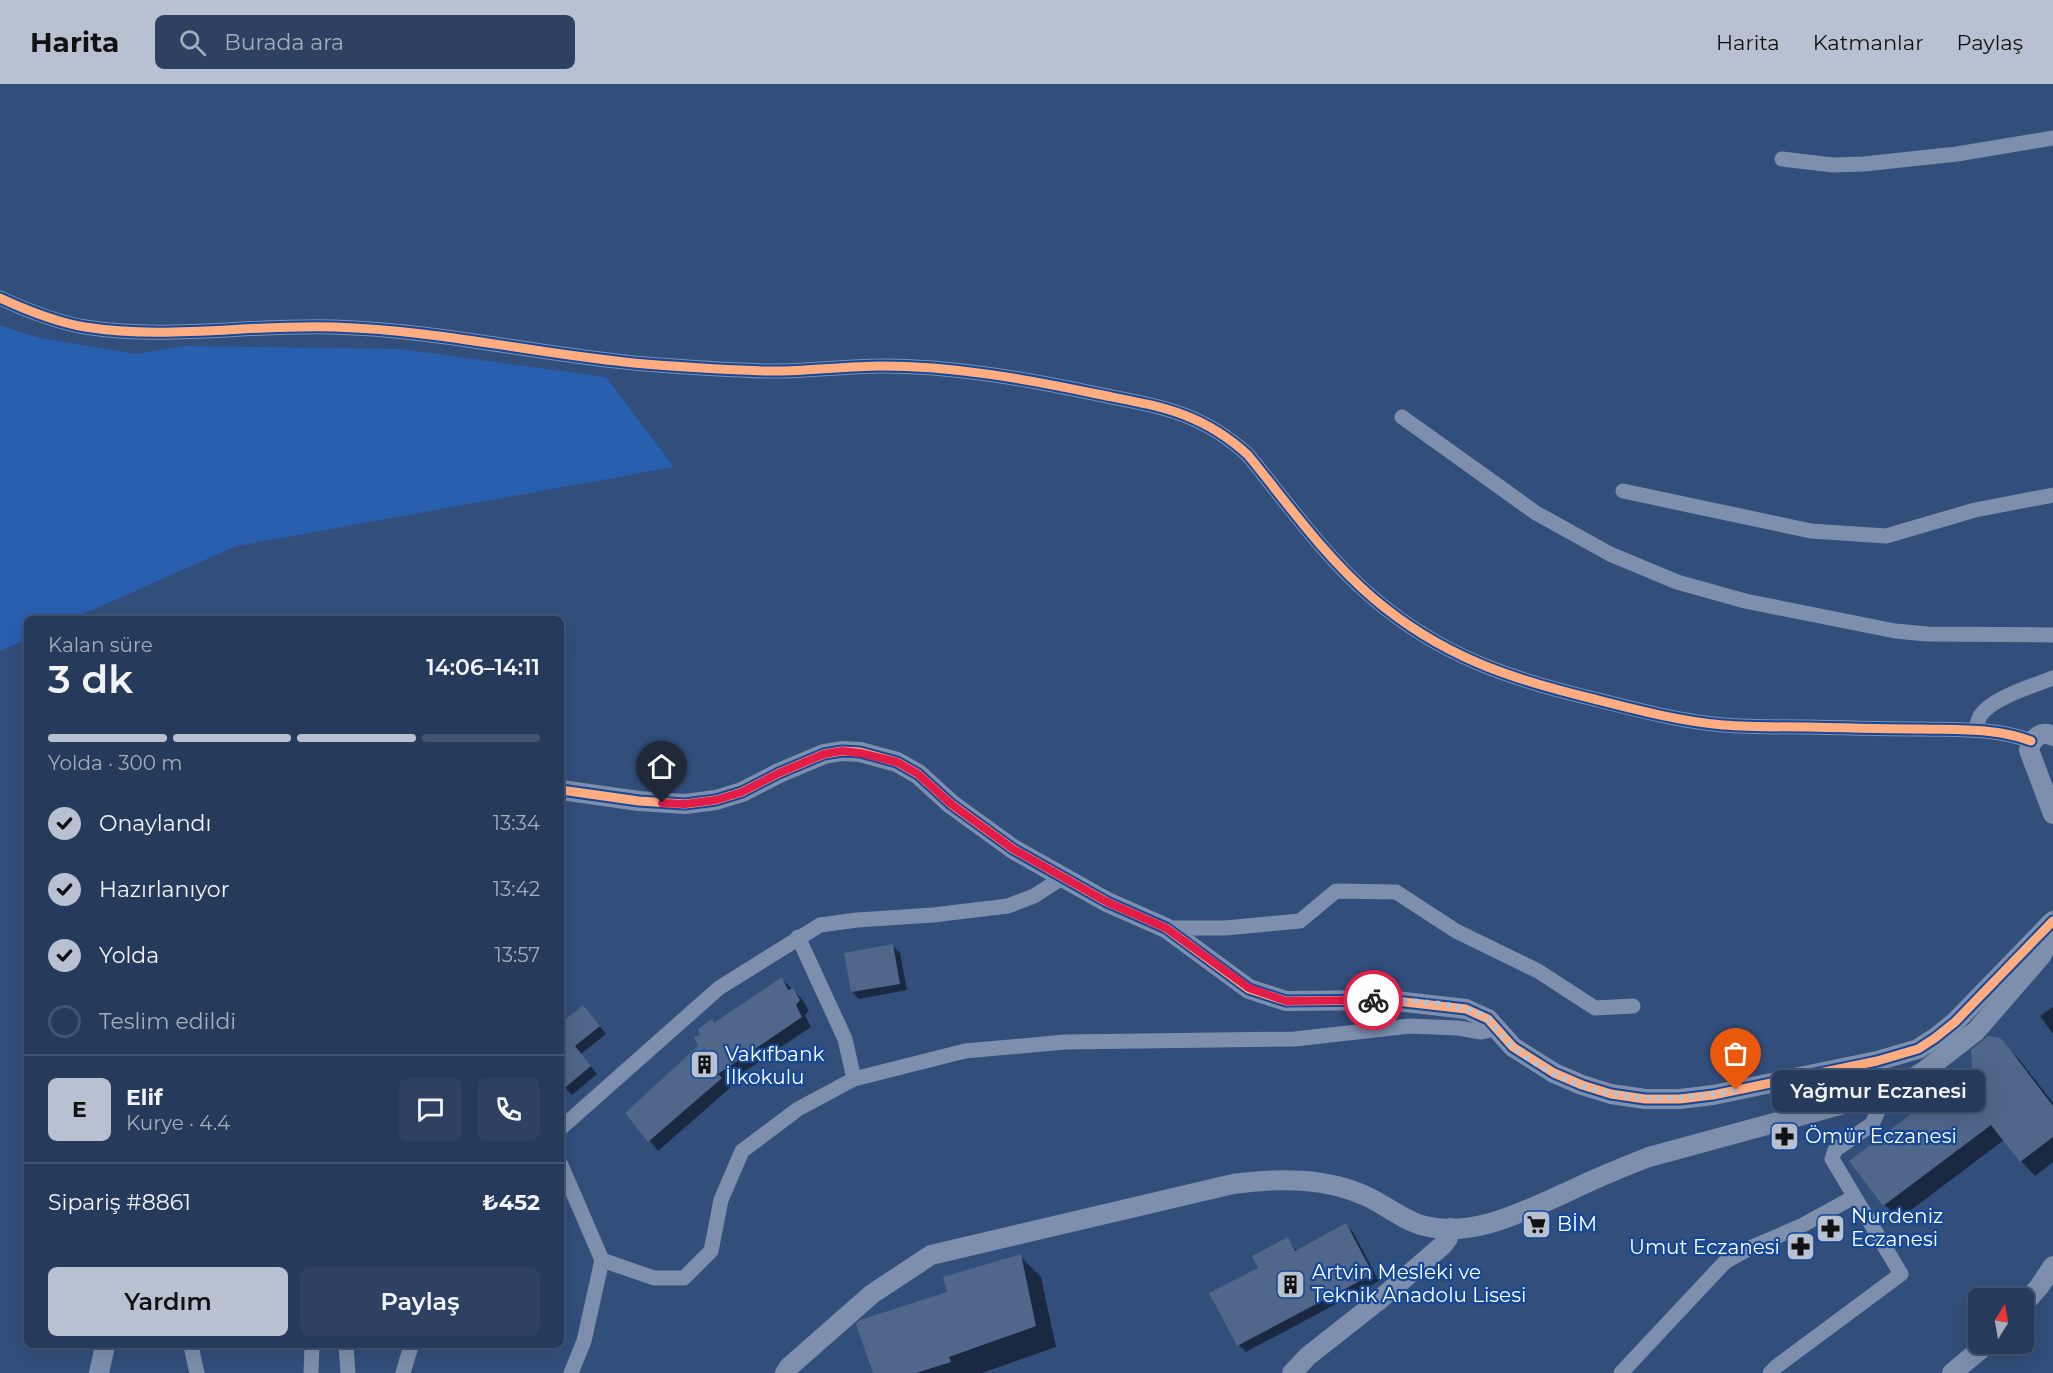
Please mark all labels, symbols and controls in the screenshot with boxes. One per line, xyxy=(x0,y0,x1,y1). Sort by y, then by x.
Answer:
search box xyxy=(155,15,575,69)
text: Harita xyxy=(30,25,119,59)
icon: search xyxy=(176,26,209,59)
text: Burada ara xyxy=(224,29,344,56)
text: Harita xyxy=(1716,30,1780,55)
text: Katmanlar xyxy=(1813,30,1924,55)
text: Paylaş xyxy=(1957,30,2023,55)
text: Kalan süre xyxy=(48,633,153,657)
text: 14:06–14:11 xyxy=(426,654,540,681)
text: 3 dk xyxy=(48,655,133,703)
pin xyxy=(636,741,687,803)
icon: home xyxy=(645,750,678,783)
text: Yolda · 300 m xyxy=(48,751,183,775)
icon: check xyxy=(48,807,81,840)
text: Onaylandı xyxy=(99,810,211,837)
text: 13:34 xyxy=(493,811,540,835)
icon: check xyxy=(48,873,81,906)
text: Hazırlanıyor xyxy=(99,876,229,903)
text: 13:42 xyxy=(493,877,540,901)
icon: check xyxy=(48,939,81,972)
text: Yolda xyxy=(99,942,159,969)
text: 13:57 xyxy=(494,943,540,967)
courier xyxy=(1343,970,1403,1030)
icon: bike xyxy=(1357,984,1390,1017)
text: Teslim edildi xyxy=(99,1008,236,1035)
pin xyxy=(1710,1028,1761,1090)
icon: bag xyxy=(1719,1037,1752,1070)
place label: Vakıfbank İlkokulu xyxy=(725,1042,824,1089)
building icon: Vakıfbank İlkokulu xyxy=(688,1049,720,1081)
callout: Yağmur Eczanesi xyxy=(1772,1069,1985,1111)
button: chat xyxy=(399,1078,462,1141)
button: phone xyxy=(477,1078,540,1141)
text: Yağmur Eczanesi xyxy=(1790,1079,1967,1103)
text: Elif xyxy=(126,1084,163,1111)
text: E xyxy=(72,1096,87,1123)
text: Kurye · 4.4 xyxy=(126,1111,230,1135)
pharmacy icon: Ömür Eczanesi xyxy=(1768,1120,1800,1152)
place label: Ömür Eczanesi xyxy=(1805,1124,1957,1148)
text: Sipariş #8861 xyxy=(48,1189,191,1216)
text: ₺452 xyxy=(482,1189,540,1216)
place label: Nurdeniz Eczanesi xyxy=(1851,1204,1943,1251)
supermarket icon: BİM xyxy=(1520,1208,1552,1240)
place label: BİM xyxy=(1557,1212,1597,1236)
pharmacy icon: Nurdeniz Eczanesi xyxy=(1814,1212,1846,1244)
pharmacy icon: Umut Eczanesi xyxy=(1785,1231,1817,1263)
place label: Umut Eczanesi xyxy=(1629,1235,1780,1259)
place label: Artvin Mesleki ve Teknik Anadolu Lisesi xyxy=(1312,1260,1526,1307)
button: Yardım xyxy=(48,1267,288,1336)
button: Paylaş xyxy=(300,1267,540,1336)
building icon: Artvin Mesleki ve Teknik Anadolu Lisesi xyxy=(1275,1268,1307,1300)
north arrow xyxy=(1968,1288,2034,1354)
map controls xyxy=(1968,1288,2034,1354)

